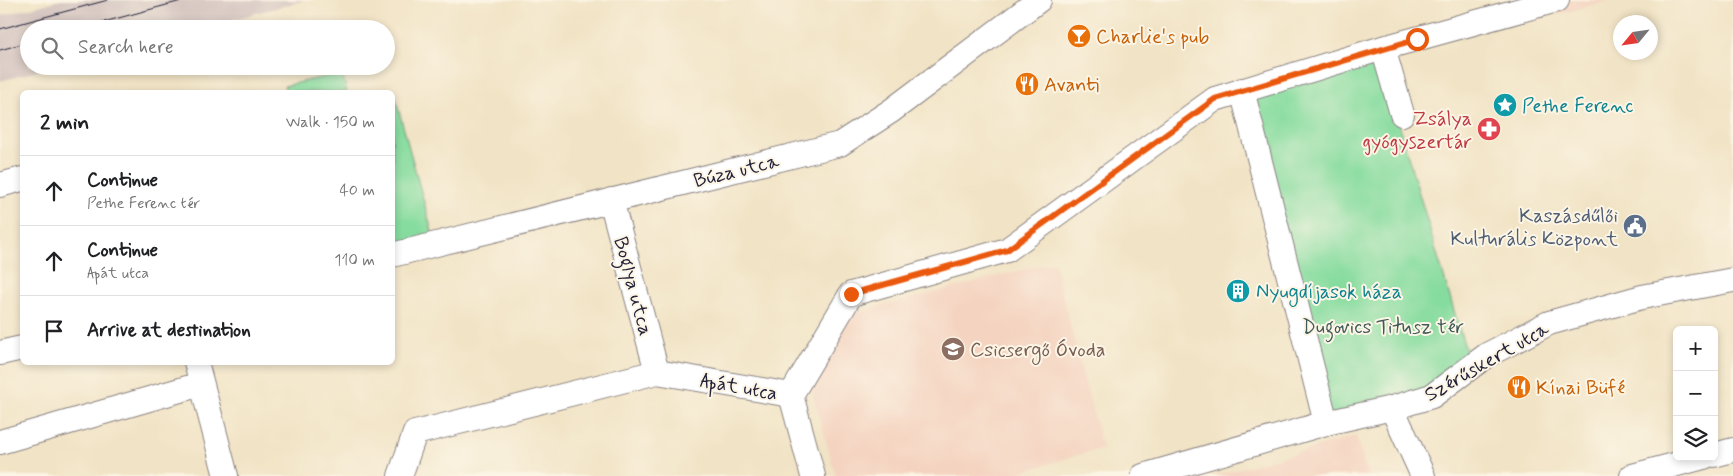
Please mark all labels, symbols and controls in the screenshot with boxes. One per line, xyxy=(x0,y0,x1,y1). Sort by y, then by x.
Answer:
north arrow xyxy=(1613,15,1658,60)
search box xyxy=(20,20,395,75)
bar icon: Charlie's pub xyxy=(1066,23,1092,49)
place label: Charlie's pub xyxy=(1096,24,1210,51)
route start xyxy=(1406,28,1429,51)
icon: search xyxy=(38,34,66,62)
text: Search here xyxy=(78,35,174,60)
restaurant icon: Avanti xyxy=(1014,71,1040,97)
place label: Avanti xyxy=(1044,72,1099,99)
place icon: Pethe Ferenc xyxy=(1492,92,1518,118)
place label: Pethe Ferenc xyxy=(1522,93,1633,120)
place label: Zsálya gyógyszertár xyxy=(1362,106,1472,156)
text: 2 min xyxy=(40,109,89,137)
text: Walk · 150 m xyxy=(286,112,375,133)
pharmacy icon: Zsálya gyógyszertár xyxy=(1476,116,1502,142)
street label: Búza utca xyxy=(691,148,783,195)
text: Continue xyxy=(87,168,158,193)
icon: ahead xyxy=(40,177,68,205)
text: 40 m xyxy=(339,180,375,201)
text: Pethe Ferenc tér xyxy=(87,193,200,214)
place label: Kaszásdűlői Kulturális Központ xyxy=(1450,203,1618,253)
public building icon: Kaszásdűlői Kulturális Központ xyxy=(1622,213,1648,239)
street label: Boglya utca xyxy=(604,234,659,339)
text: Continue xyxy=(87,238,158,263)
icon: ahead xyxy=(40,247,68,275)
text: 110 m xyxy=(334,250,375,271)
text: Apát utca xyxy=(87,263,149,284)
building icon: Nyugdíjasok háza xyxy=(1225,278,1251,304)
place label: Nyugdíjasok háza xyxy=(1256,279,1402,307)
route end xyxy=(840,283,863,306)
park label: Dugovics Titusz tér xyxy=(1302,314,1464,343)
street label: Szérűskert utca xyxy=(1420,315,1555,409)
icon: arrive xyxy=(40,317,68,345)
text: Arrive at destination xyxy=(87,318,251,343)
map controls xyxy=(1673,326,1718,461)
button: + xyxy=(1673,326,1718,371)
school or university icon: Csicsergő Óvoda xyxy=(940,336,966,362)
place label: Csicsergő Óvoda xyxy=(970,337,1106,365)
street label: Apát utca xyxy=(698,367,779,408)
button: − xyxy=(1673,371,1718,416)
restaurant icon: Kínai Büfé xyxy=(1506,374,1532,400)
place label: Kínai Büfé xyxy=(1536,375,1625,402)
button: layers xyxy=(1673,416,1718,461)

